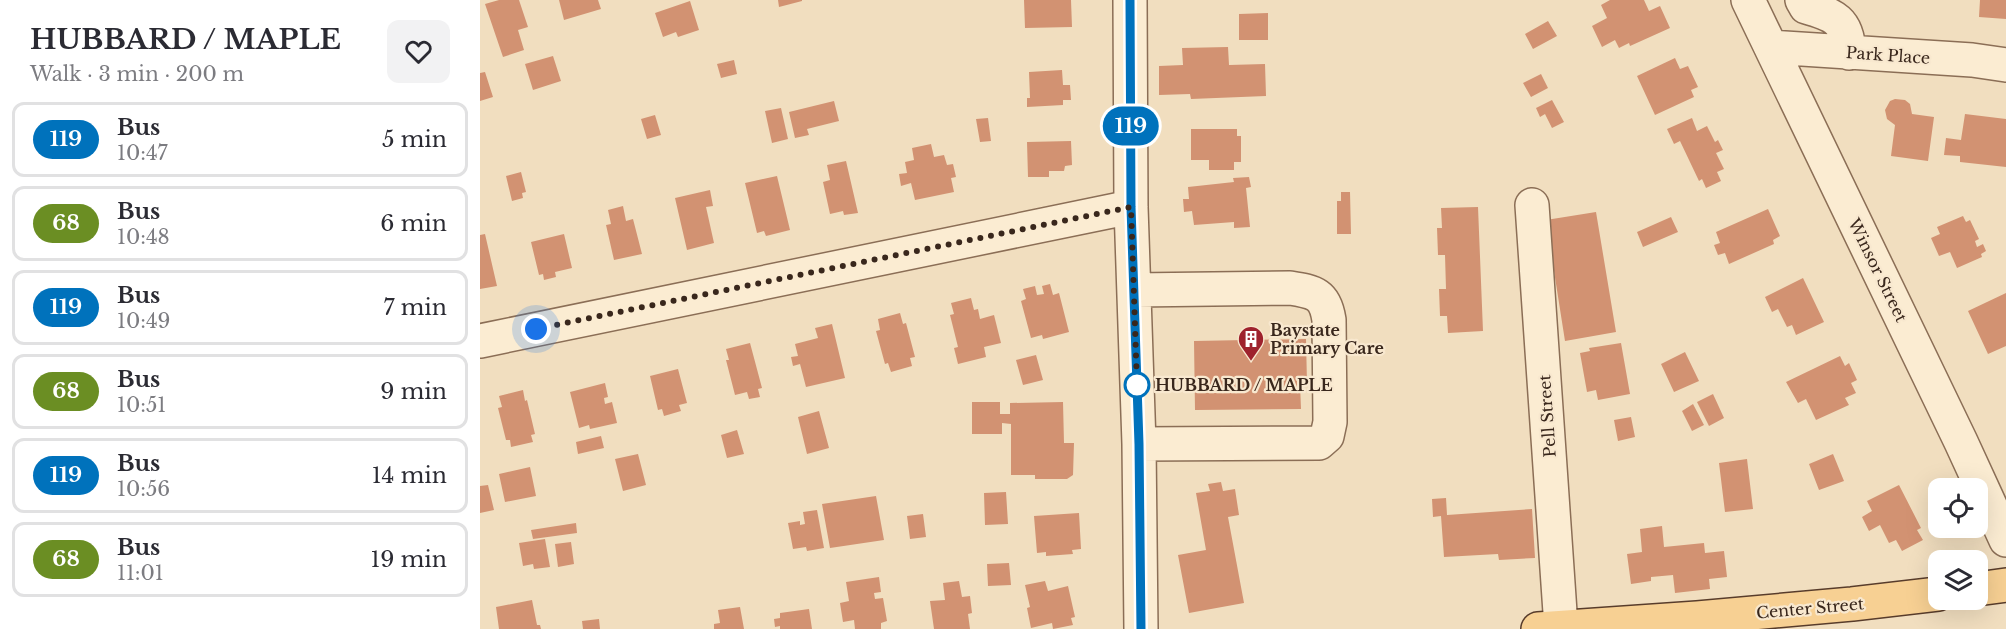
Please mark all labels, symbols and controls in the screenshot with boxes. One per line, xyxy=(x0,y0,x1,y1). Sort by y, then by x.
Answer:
button: heart xyxy=(387,20,450,83)
text: HUBBARD / MAPLE xyxy=(30,22,341,57)
street label: Park Place xyxy=(1845,42,1931,68)
text: Walk · 3 min · 200 m xyxy=(30,62,244,86)
line badge: 119 xyxy=(1096,106,1166,146)
text: 119 xyxy=(1115,113,1147,139)
text: Bus xyxy=(117,114,160,141)
text: 119 xyxy=(50,126,82,152)
text: 5 min xyxy=(382,126,447,153)
text: 10:47 xyxy=(117,141,168,165)
text: Bus xyxy=(117,198,160,225)
text: 68 xyxy=(52,210,80,236)
text: 6 min xyxy=(380,210,447,237)
street label: Winsor Street xyxy=(1844,214,1912,325)
text: 10:48 xyxy=(117,225,170,249)
text: Bus xyxy=(117,282,160,309)
text: 119 xyxy=(50,294,82,320)
text: 7 min xyxy=(383,294,447,321)
text: 10:49 xyxy=(117,309,170,333)
your location xyxy=(521,314,551,344)
place label: Baystate Primary Care xyxy=(1270,320,1384,358)
building icon: Baystate Primary Care xyxy=(1236,324,1266,362)
text: Bus xyxy=(117,366,160,393)
marker: HUBBARD / MAPLE xyxy=(1124,372,1150,398)
street label: Pell Street xyxy=(1534,374,1560,458)
place label: HUBBARD / MAPLE xyxy=(1155,375,1333,395)
text: 68 xyxy=(52,378,80,404)
text: 9 min xyxy=(380,378,447,405)
text: 10:51 xyxy=(117,393,166,417)
text: Bus xyxy=(117,450,160,477)
text: 119 xyxy=(50,462,82,488)
text: 14 min xyxy=(372,462,447,489)
text: 10:56 xyxy=(117,477,170,501)
map controls xyxy=(1928,478,1988,610)
button: locate xyxy=(1928,478,1988,538)
text: Bus xyxy=(117,534,160,561)
text: 68 xyxy=(52,546,80,572)
text: 19 min xyxy=(370,546,447,573)
button: layers xyxy=(1928,550,1988,610)
text: 11:01 xyxy=(117,561,164,585)
street label: Center Street xyxy=(1755,593,1865,623)

